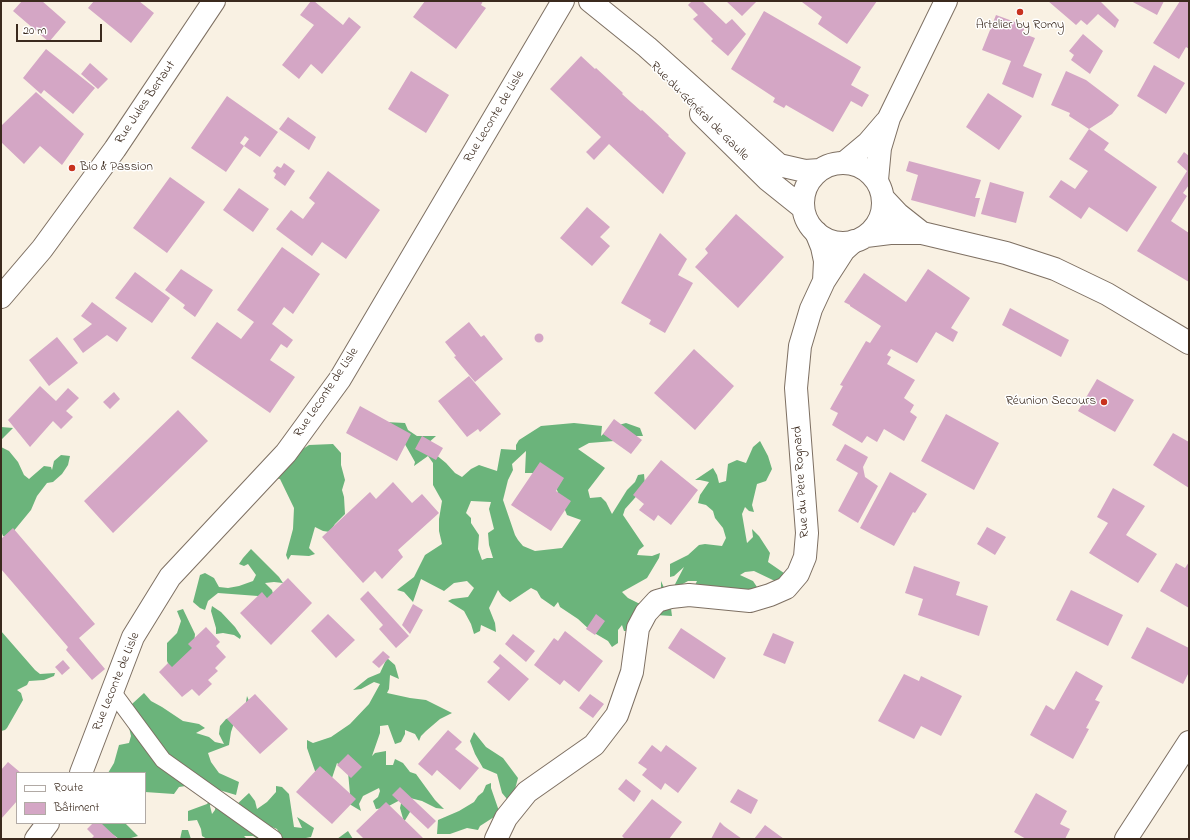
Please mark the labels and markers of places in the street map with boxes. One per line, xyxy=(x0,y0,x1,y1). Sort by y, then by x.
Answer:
marker: Artelier by Romy xyxy=(1015,7,1025,17)
place label: Artelier by Romy xyxy=(976,18,1064,34)
place label: Bio & Passion xyxy=(80,160,153,176)
marker: Bio & Passion xyxy=(67,163,77,173)
place label: Réunion Secours xyxy=(1006,394,1096,410)
marker: Réunion Secours xyxy=(1099,397,1109,407)

